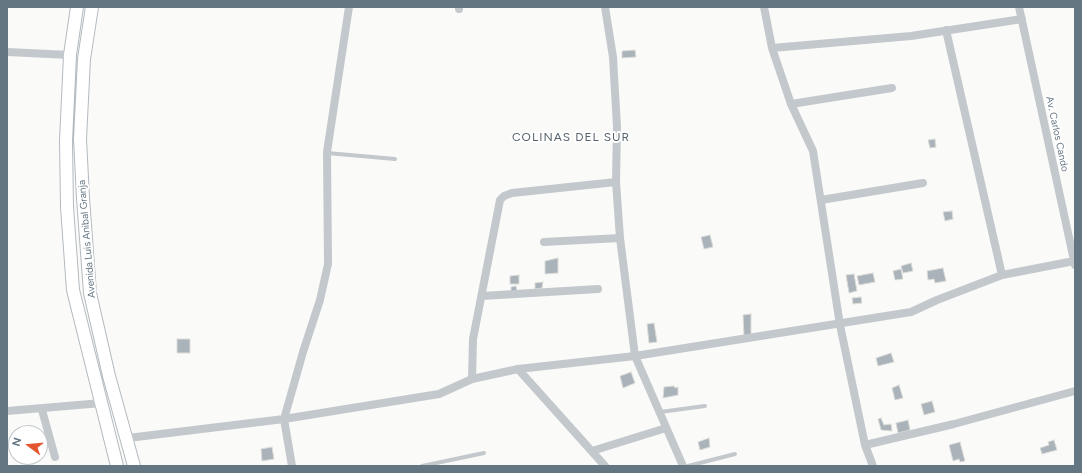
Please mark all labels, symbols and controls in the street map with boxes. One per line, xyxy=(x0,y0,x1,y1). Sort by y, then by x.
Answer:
street label: Av. Carlos Cando xyxy=(1043,95,1071,173)
district label: COLINAS DEL SUR xyxy=(512,130,630,144)
street label: Avenida Luis Anibal Granja xyxy=(76,179,98,299)
north arrow xyxy=(8,425,48,465)
text: N xyxy=(10,436,24,448)

